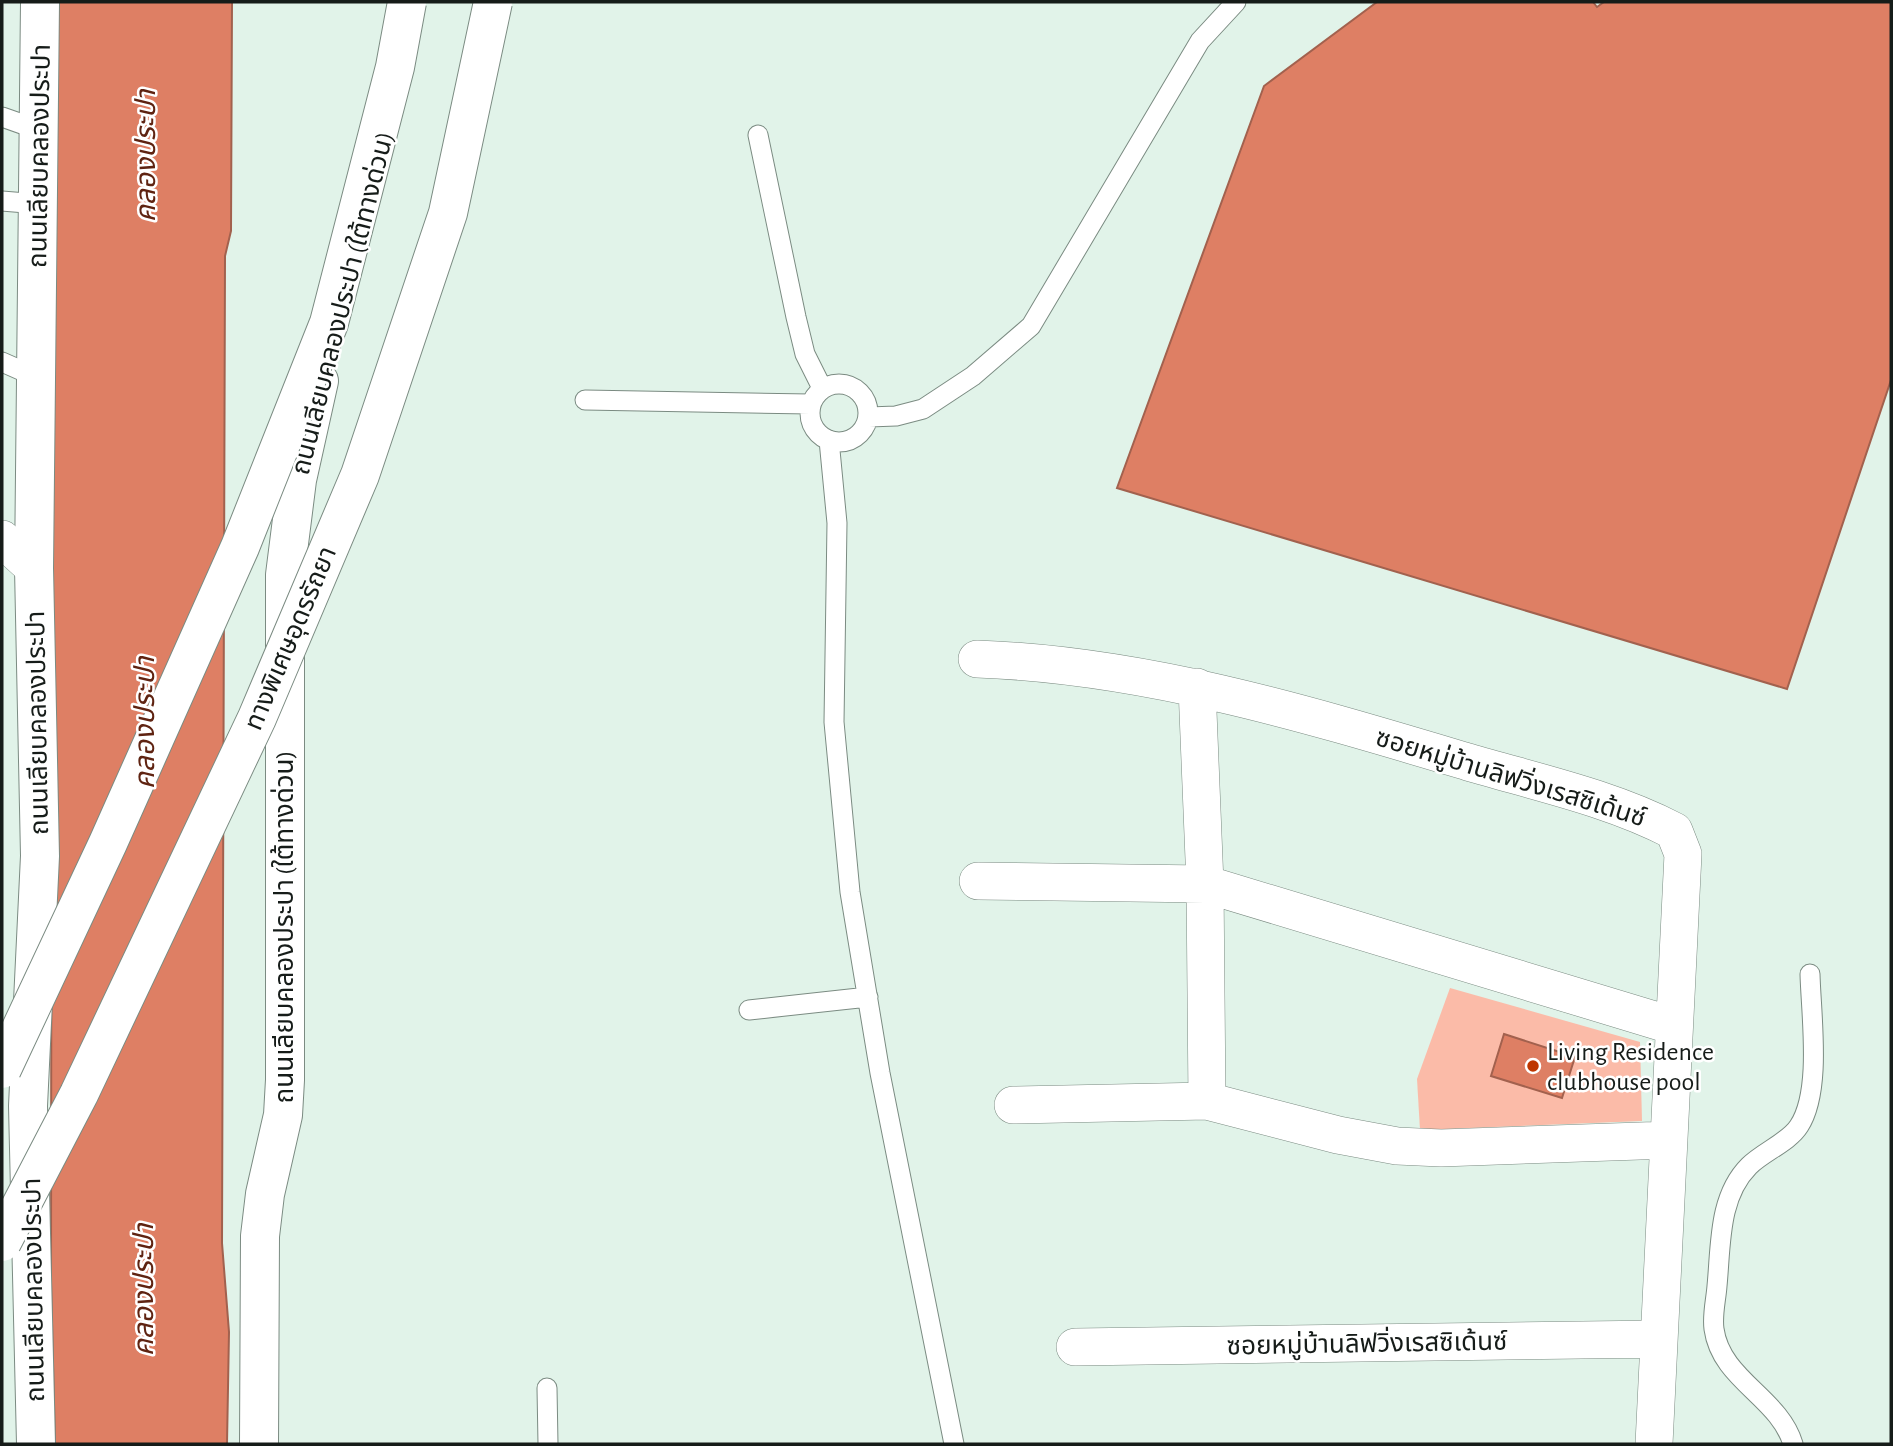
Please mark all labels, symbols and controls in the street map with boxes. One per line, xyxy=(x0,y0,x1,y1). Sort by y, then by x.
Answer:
street label: ถนนเลียบคลองประปา xyxy=(25,44,55,268)
water label: คลองประปา xyxy=(133,88,161,222)
street label: ถนนเลียบคลองประปา (ใต้ทางด่วน) xyxy=(286,128,398,478)
street label: ทางพิเศษอุดรรัถยา xyxy=(241,543,343,735)
street label: ถนนเลียบคลองประปา xyxy=(23,611,53,835)
water label: คลองประปา xyxy=(132,655,160,789)
street label: ซอยหมู่บ้านลิฟวิ่งเรสซิเด้นซ์ xyxy=(1372,720,1651,834)
street label: ถนนเลียบคลองประปา (ใต้ทางด่วน) xyxy=(270,751,298,1103)
place label: Living Residence clubhouse pool xyxy=(1547,1039,1714,1095)
marker: Living Residence clubhouse pool xyxy=(1525,1058,1541,1074)
street label: ถนนเลียบคลองประปา xyxy=(19,1178,49,1402)
water label: คลองประปา xyxy=(131,1222,159,1356)
street label: ซอยหมู่บ้านลิฟวิ่งเรสซิเด้นซ์ xyxy=(1226,1324,1508,1361)

